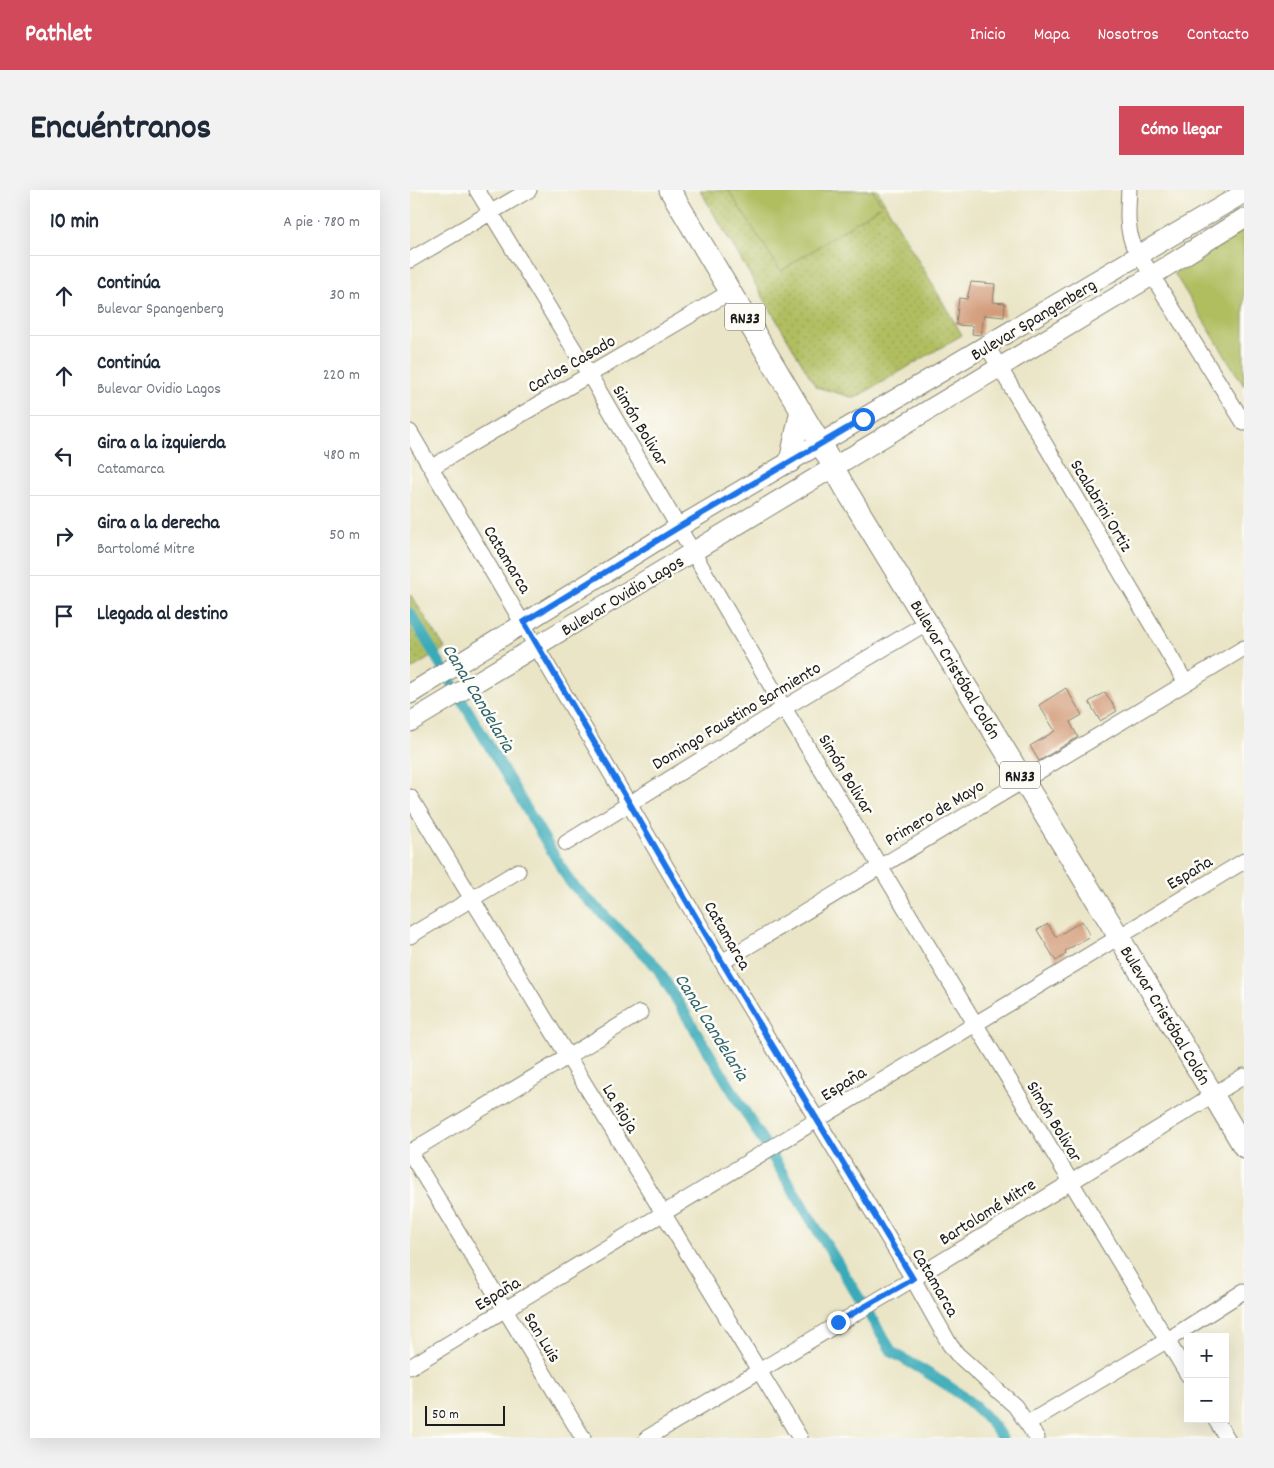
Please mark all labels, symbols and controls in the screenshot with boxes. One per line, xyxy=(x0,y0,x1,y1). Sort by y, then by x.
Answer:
text: Pathlet xyxy=(25,18,92,52)
text: Inicio xyxy=(970,23,1006,48)
text: Mapa xyxy=(1034,23,1069,48)
text: Nosotros xyxy=(1097,23,1159,48)
text: Contacto xyxy=(1187,23,1249,48)
text: Encuéntranos xyxy=(30,105,211,155)
button: Cómo llegar xyxy=(1119,106,1244,155)
text: 10 min xyxy=(50,208,99,238)
text: A pie · 780 m xyxy=(283,211,360,234)
text: Continúa xyxy=(97,271,160,298)
street label: Bulevar Spangenberg xyxy=(967,274,1102,369)
icon: ahead xyxy=(50,282,78,310)
text: 30 m xyxy=(330,284,360,307)
text: Bulevar Spangenberg xyxy=(97,298,224,321)
road number: RN33 xyxy=(725,304,765,330)
street label: Carlos Casado xyxy=(524,330,621,400)
text: Continúa xyxy=(97,351,160,378)
icon: ahead xyxy=(50,362,78,390)
text: 220 m xyxy=(323,364,360,387)
text: Bulevar Ovidio Lagos xyxy=(97,378,221,401)
street label: Simón Bolivar xyxy=(605,381,673,472)
route start xyxy=(852,408,875,431)
text: Gira a la izquierda xyxy=(97,431,225,458)
icon: left xyxy=(50,442,78,470)
text: 480 m xyxy=(324,444,360,467)
street label: Scalabrini Ortiz xyxy=(1062,455,1137,557)
text: Catamarca xyxy=(97,458,164,481)
text: Gira a la derecha xyxy=(97,511,219,538)
street label: Catamarca xyxy=(476,521,536,600)
icon: right xyxy=(50,522,78,550)
text: 50 m xyxy=(329,524,360,547)
text: Bartolomé Mitre xyxy=(97,538,195,561)
street label: Bulevar Ovidio Lagos xyxy=(557,550,690,644)
street label: Bulevar Cristóbal Colón xyxy=(902,596,1005,745)
icon: arrive xyxy=(50,602,78,630)
text: Llegada al destino xyxy=(97,602,228,629)
water label: Canal Candelaria xyxy=(434,640,521,759)
street label: Domingo Faustino Sarmiento xyxy=(648,657,826,778)
street label: Simón Bolivar xyxy=(811,730,879,821)
road number: RN33 xyxy=(1000,762,1040,788)
street label: Primero de Mayo xyxy=(881,775,990,854)
street label: España xyxy=(1163,850,1218,898)
street label: Catamarca xyxy=(696,897,756,976)
street label: Bulevar Cristóbal Colón xyxy=(1112,942,1215,1091)
water label: Canal Candelaria xyxy=(666,969,754,1088)
street label: España xyxy=(817,1061,872,1109)
street label: Simón Bolivar xyxy=(1019,1077,1087,1168)
street label: La Rioja xyxy=(594,1080,644,1139)
street label: Bartolomé Mitre xyxy=(935,1173,1042,1253)
street label: Catamarca xyxy=(904,1244,964,1323)
street label: España xyxy=(471,1271,526,1319)
street label: San Luis xyxy=(516,1308,566,1368)
route end xyxy=(827,1311,850,1334)
map controls xyxy=(1184,1333,1229,1423)
button: + xyxy=(1184,1333,1229,1378)
button: − xyxy=(1184,1378,1229,1423)
scale bar xyxy=(425,1403,505,1426)
text: 50 m xyxy=(432,1405,459,1425)

